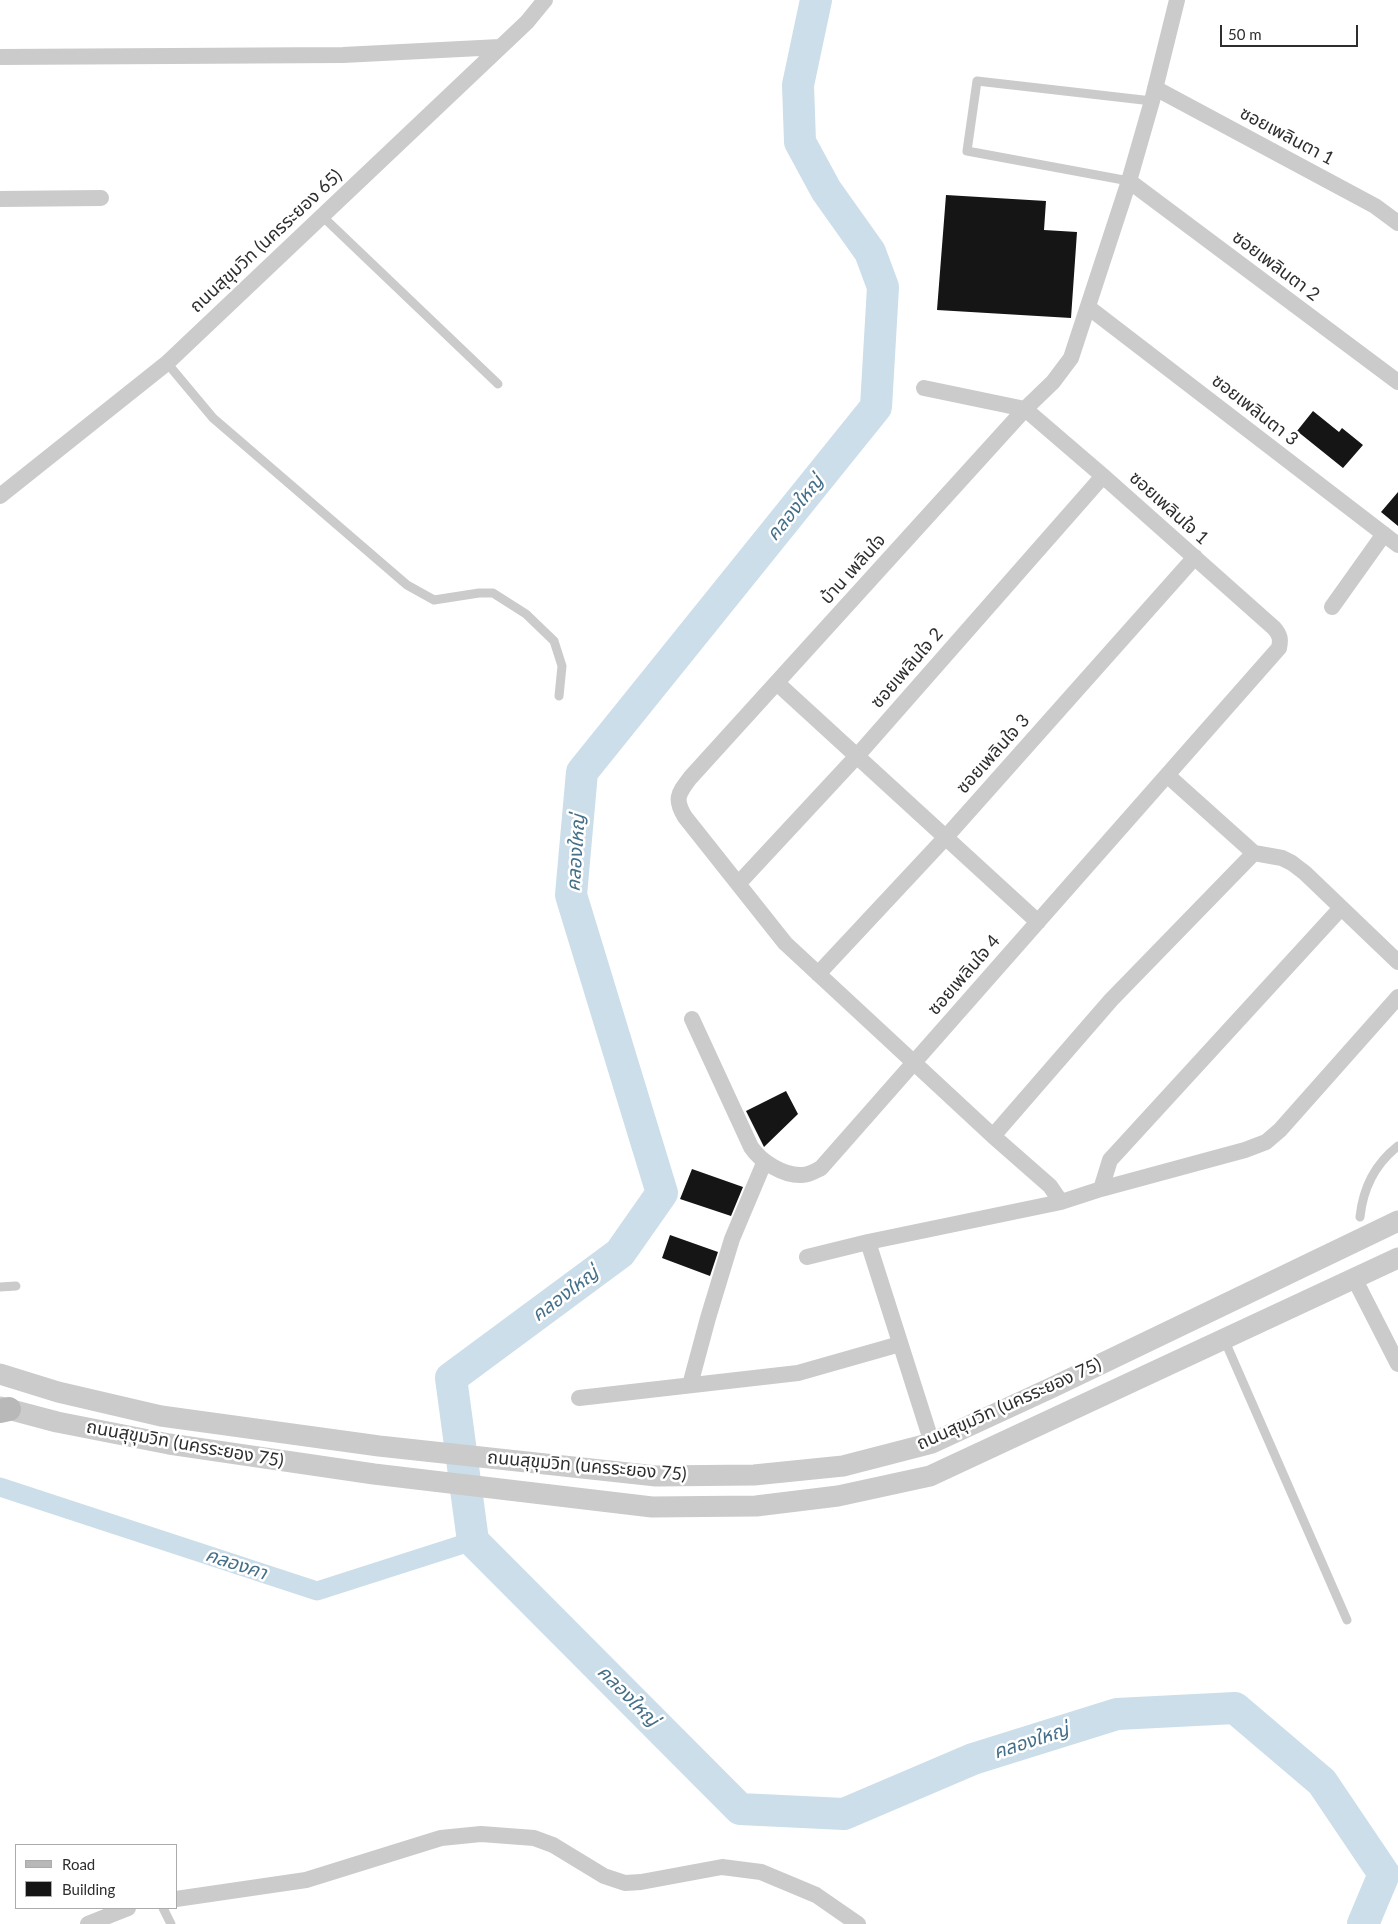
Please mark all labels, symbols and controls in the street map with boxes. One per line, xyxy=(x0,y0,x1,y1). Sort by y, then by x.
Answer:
scale bar xyxy=(1223,15,1360,47)
text: 50 m xyxy=(1228,25,1262,43)
street label: ซอยเพลินตา 1 xyxy=(1236,102,1338,170)
street label: ถนนสุขุมวิท (นครระยอง 65) xyxy=(185,165,347,317)
street label: ซอยเพลินตา 2 xyxy=(1228,226,1324,306)
street label: ซอยเพลินตา 3 xyxy=(1208,370,1302,450)
street label: ซอยเพลินใจ 1 xyxy=(1125,467,1213,549)
water label: คลองใหญ่ xyxy=(762,471,828,545)
street label: บ้าน เพลินใจ xyxy=(816,529,890,609)
street label: ซอยเพลินใจ 2 xyxy=(866,624,948,712)
street label: ซอยเพลินใจ 3 xyxy=(952,710,1034,798)
water label: คลองใหญ่ xyxy=(562,814,590,892)
street label: ซอยเพลินใจ 4 xyxy=(923,931,1005,1019)
water label: คลองใหญ่ xyxy=(527,1262,603,1326)
street label: ถนนสุขุมวิท (นครระยอง 75) xyxy=(913,1353,1105,1455)
street label: ถนนสุขุมวิท (นครระยอง 75) xyxy=(85,1416,285,1472)
street label: ถนนสุขุมวิท (นครระยอง 75) xyxy=(486,1447,688,1485)
water label: คลองคา xyxy=(203,1543,269,1585)
water label: คลองใหญ่ xyxy=(593,1661,663,1731)
water label: คลองใหญ่ xyxy=(991,1718,1071,1764)
legend xyxy=(15,1844,178,1909)
text: Road xyxy=(62,1855,95,1873)
text: Building xyxy=(62,1880,115,1898)

